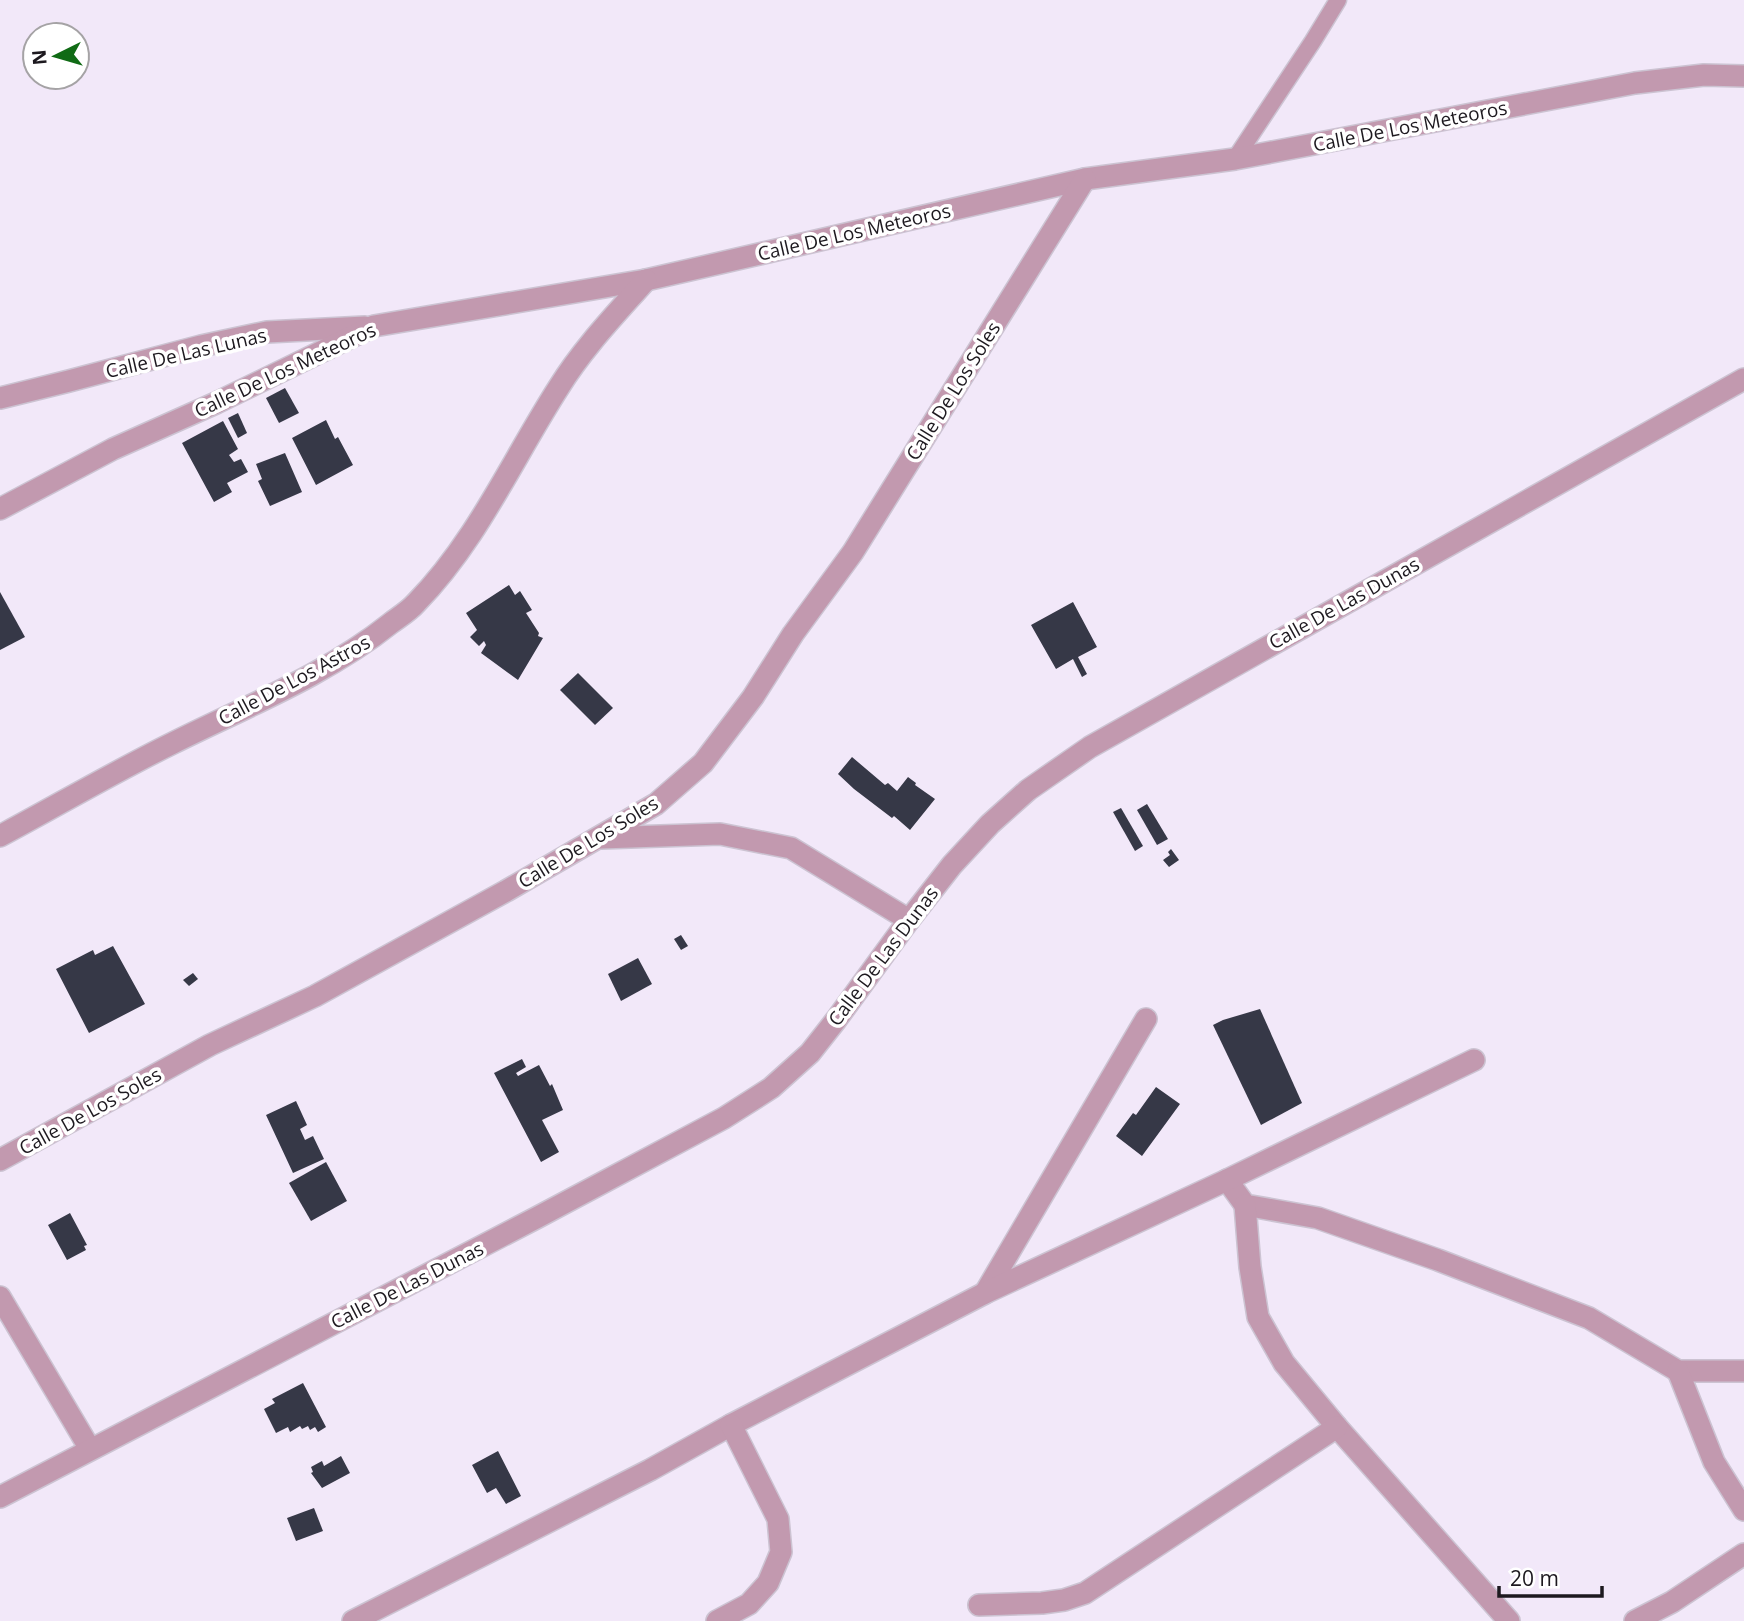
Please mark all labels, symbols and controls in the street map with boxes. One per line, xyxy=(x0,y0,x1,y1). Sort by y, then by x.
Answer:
north arrow xyxy=(21,21,91,91)
text: N xyxy=(25,49,53,66)
street label: Calle De Los Meteoros xyxy=(1311,94,1509,158)
street label: Calle De Los Meteoros xyxy=(755,197,953,267)
street label: Calle De Los Meteoros xyxy=(190,317,380,423)
street label: Calle De Los Soles xyxy=(900,317,1006,465)
street label: Calle De Las Lunas xyxy=(103,322,269,384)
street label: Calle De Las Dunas xyxy=(1264,551,1424,655)
street label: Calle De Los Astros xyxy=(213,629,375,731)
street label: Calle De Los Soles xyxy=(513,790,663,894)
street label: Calle De Las Dunas xyxy=(822,881,944,1031)
street label: Calle De Los Soles xyxy=(14,1061,166,1161)
street label: Calle De Las Dunas xyxy=(326,1235,488,1335)
scale bar xyxy=(1499,1554,1602,1598)
text: 20 m xyxy=(1510,1564,1559,1592)

